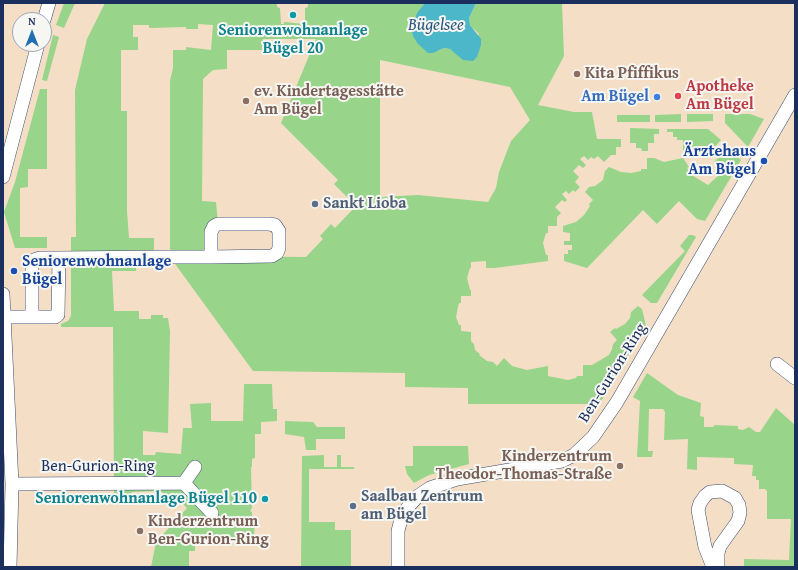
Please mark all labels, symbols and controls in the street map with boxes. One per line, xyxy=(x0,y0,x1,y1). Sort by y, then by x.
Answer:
marker: Seniorenwohnanlage Bügel 20 xyxy=(288,10,298,20)
north arrow xyxy=(12,12,52,52)
text: N xyxy=(28,13,36,29)
water label: Bügelsee xyxy=(408,16,464,36)
place label: Seniorenwohnanlage Bügel 20 xyxy=(218,21,368,59)
place label: Kita Pfiffikus xyxy=(585,64,679,84)
marker: Kita Pfiffikus xyxy=(572,69,582,79)
place label: Apotheke Am Bügel xyxy=(686,77,754,115)
place label: ev. Kindertagesstätte Am Bügel xyxy=(254,82,404,120)
place label: Am Bügel xyxy=(581,87,649,107)
marker: Apotheke Am Bügel xyxy=(673,91,683,101)
marker: Am Bügel xyxy=(652,92,662,102)
marker: ev. Kindertagesstätte Am Bügel xyxy=(241,96,251,106)
place label: Ärztehaus Am Bügel xyxy=(683,142,756,180)
marker: Ärztehaus Am Bügel xyxy=(759,156,769,166)
place label: Sankt Lioba xyxy=(323,194,406,214)
marker: Sankt Lioba xyxy=(310,199,320,209)
place label: Seniorenwohnanlage Bügel xyxy=(22,252,171,290)
marker: Seniorenwohnanlage Bügel xyxy=(9,266,19,276)
street label: Ben-Gurion-Ring xyxy=(575,320,651,426)
place label: Kinderzentrum Theodor-Thomas-Straße xyxy=(436,447,612,485)
street label: Ben-Gurion-Ring xyxy=(41,457,155,477)
marker: Kinderzentrum Theodor-Thomas-Straße xyxy=(615,461,625,471)
place label: Saalbau Zentrum am Bügel xyxy=(361,487,483,525)
place label: Seniorenwohnanlage Bügel 110 xyxy=(35,489,257,509)
marker: Seniorenwohnanlage Bügel 110 xyxy=(260,494,270,504)
marker: Saalbau Zentrum am Bügel xyxy=(348,501,358,511)
place label: Kinderzentrum Ben-Gurion-Ring xyxy=(148,512,269,550)
marker: Kinderzentrum Ben-Gurion-Ring xyxy=(135,526,145,536)

